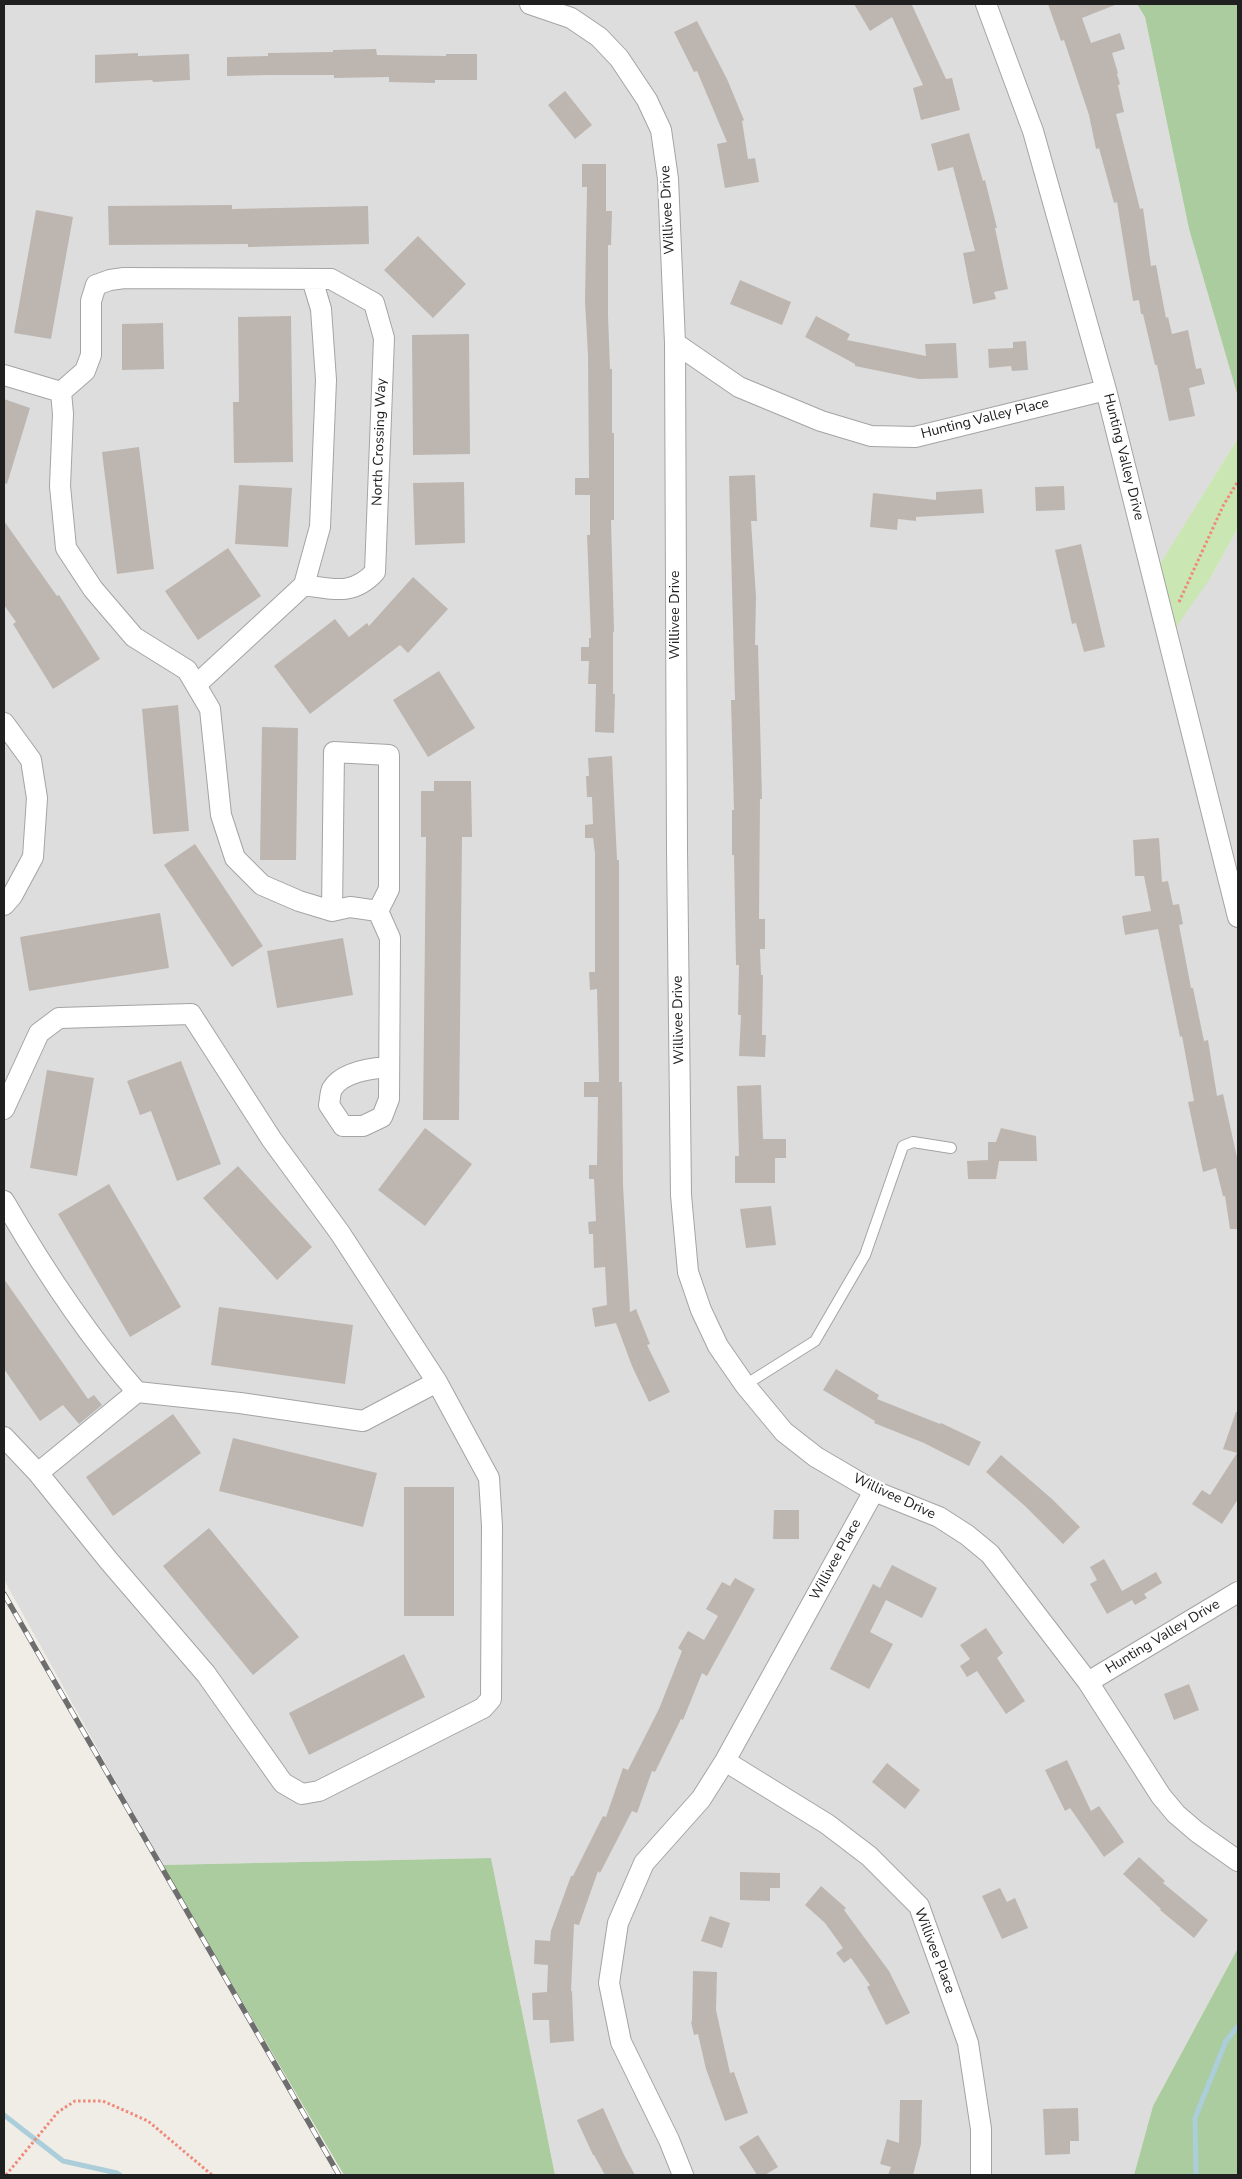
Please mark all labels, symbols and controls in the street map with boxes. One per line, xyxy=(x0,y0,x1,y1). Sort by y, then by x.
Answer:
street label: Willivee Drive xyxy=(657,165,679,255)
street label: North Crossing Way xyxy=(369,378,391,506)
street label: Hunting Valley Drive xyxy=(1099,392,1147,522)
street label: Hunting Valley Place xyxy=(919,395,1051,443)
street label: Willivee Drive xyxy=(668,570,684,660)
street label: Willivee Drive xyxy=(670,975,688,1065)
street label: Willivee Drive xyxy=(850,1471,938,1523)
street label: Willivee Place xyxy=(807,1517,865,1603)
street label: Hunting Valley Drive xyxy=(1103,1596,1223,1678)
street label: Willivee Place xyxy=(910,1906,958,1996)

